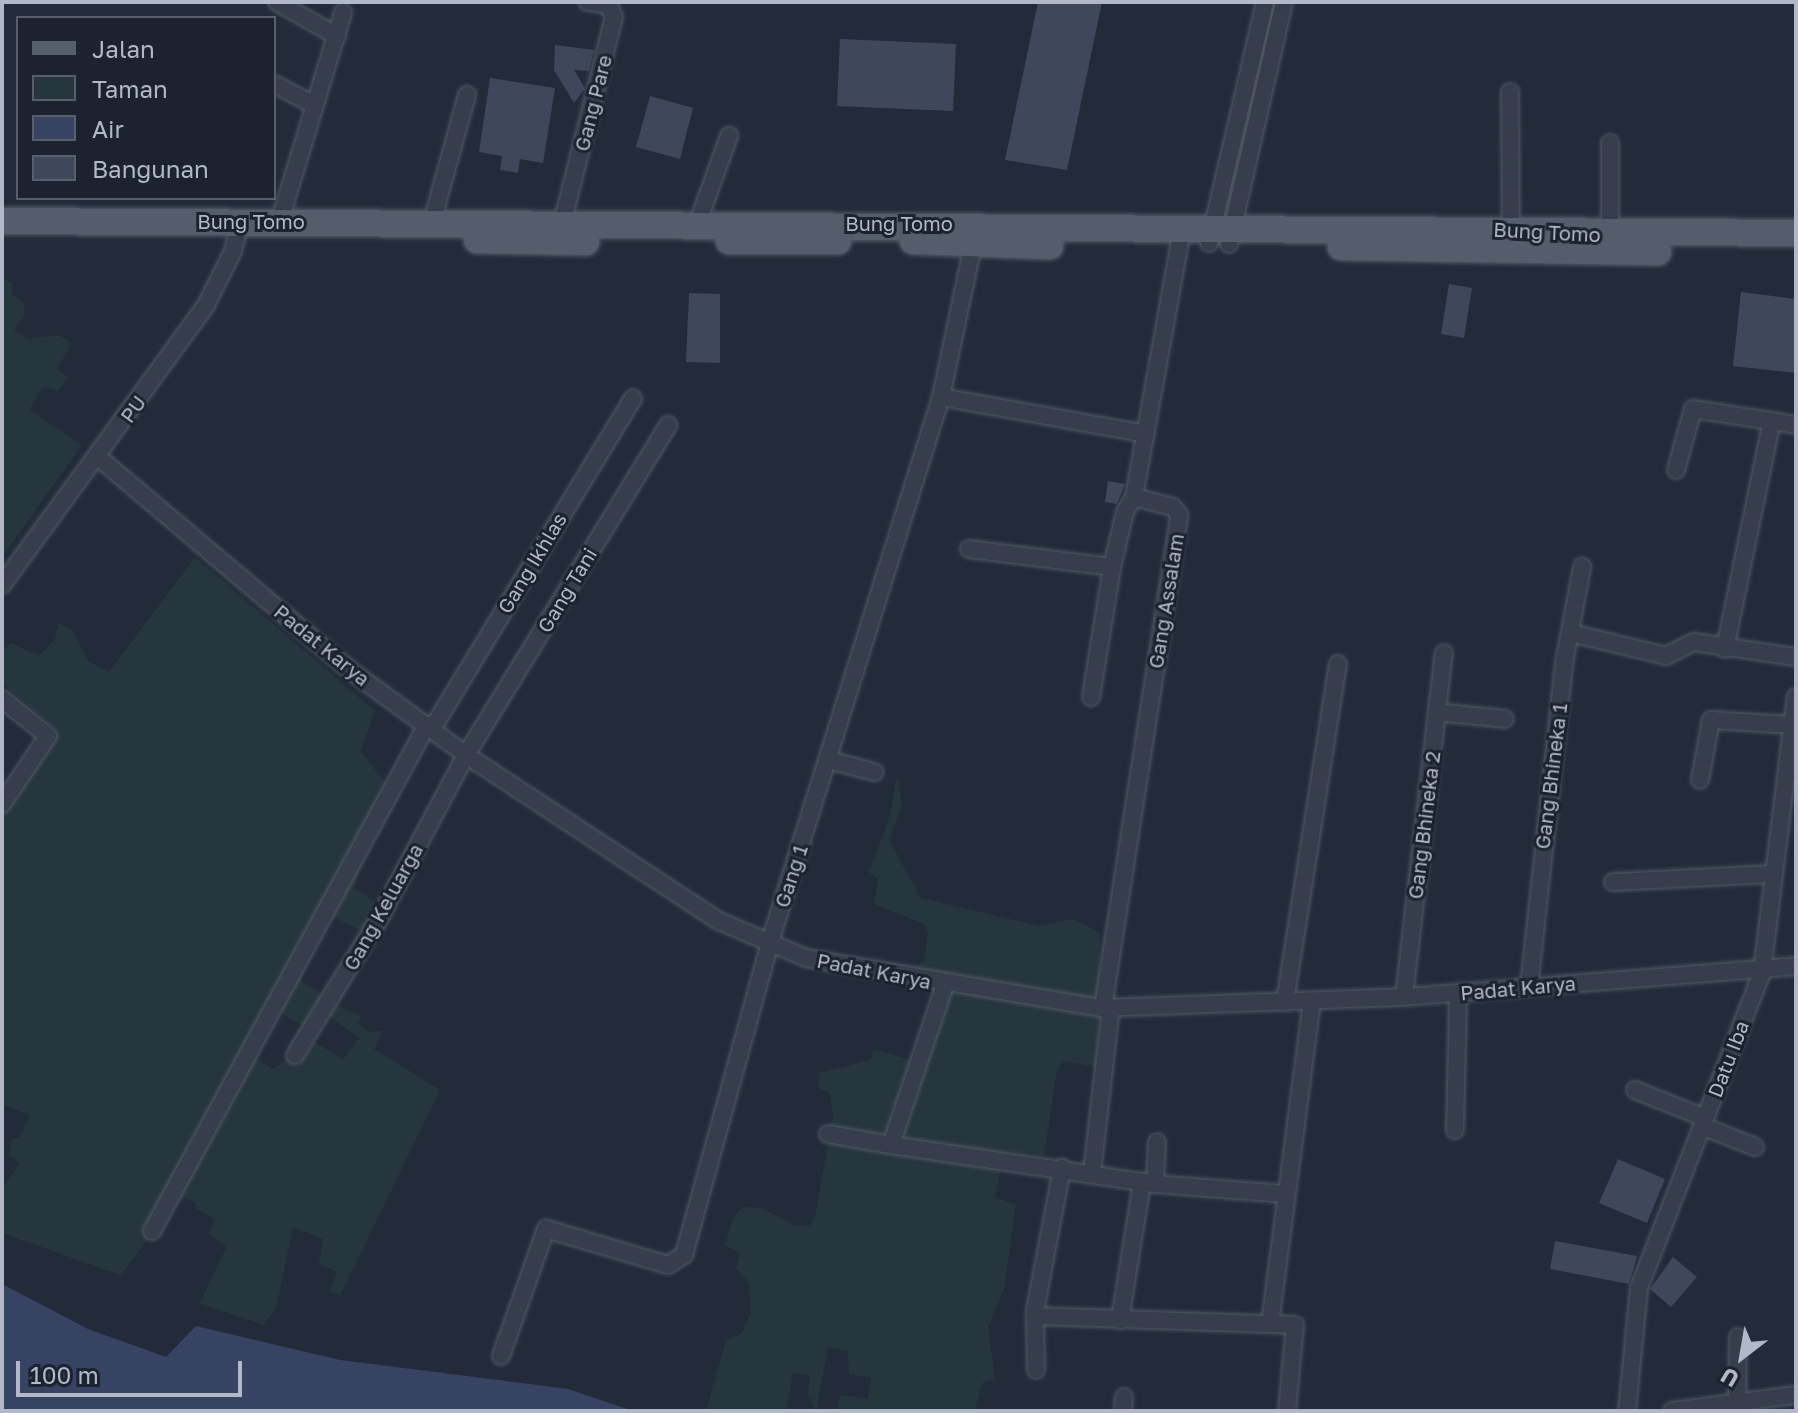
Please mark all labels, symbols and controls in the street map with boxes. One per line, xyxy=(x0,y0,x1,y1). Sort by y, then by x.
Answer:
legend xyxy=(16,16,276,200)
text: Jalan xyxy=(92,34,155,63)
street label: Gang Pare xyxy=(569,52,617,154)
text: Taman xyxy=(92,74,168,103)
text: Air xyxy=(92,114,124,143)
text: Bangunan xyxy=(92,154,209,183)
street label: Bung Tomo xyxy=(197,209,305,233)
street label: Bung Tomo xyxy=(845,211,953,235)
street label: Bung Tomo xyxy=(1493,217,1601,247)
street label: PU xyxy=(115,391,151,427)
street label: Gang Ikhlas xyxy=(493,508,571,618)
street label: Gang Assalam xyxy=(1143,532,1189,670)
street label: Gang Tani xyxy=(532,543,602,637)
street label: Padat Karya xyxy=(269,599,375,691)
street label: Gang Bhineka 1 xyxy=(1530,702,1572,850)
street label: Gang Bhineka 2 xyxy=(1403,750,1445,900)
street label: Gang Keluarga xyxy=(338,840,428,974)
street label: Gang 1 xyxy=(770,842,812,910)
street label: Padat Karya xyxy=(815,948,933,994)
street label: Padat Karya xyxy=(1459,971,1577,1005)
street label: Datu Iba xyxy=(1702,1017,1754,1101)
north arrow xyxy=(1702,1317,1782,1397)
scale bar xyxy=(20,1345,246,1395)
text: 100 m xyxy=(30,1360,99,1389)
text: U xyxy=(1716,1362,1743,1394)

